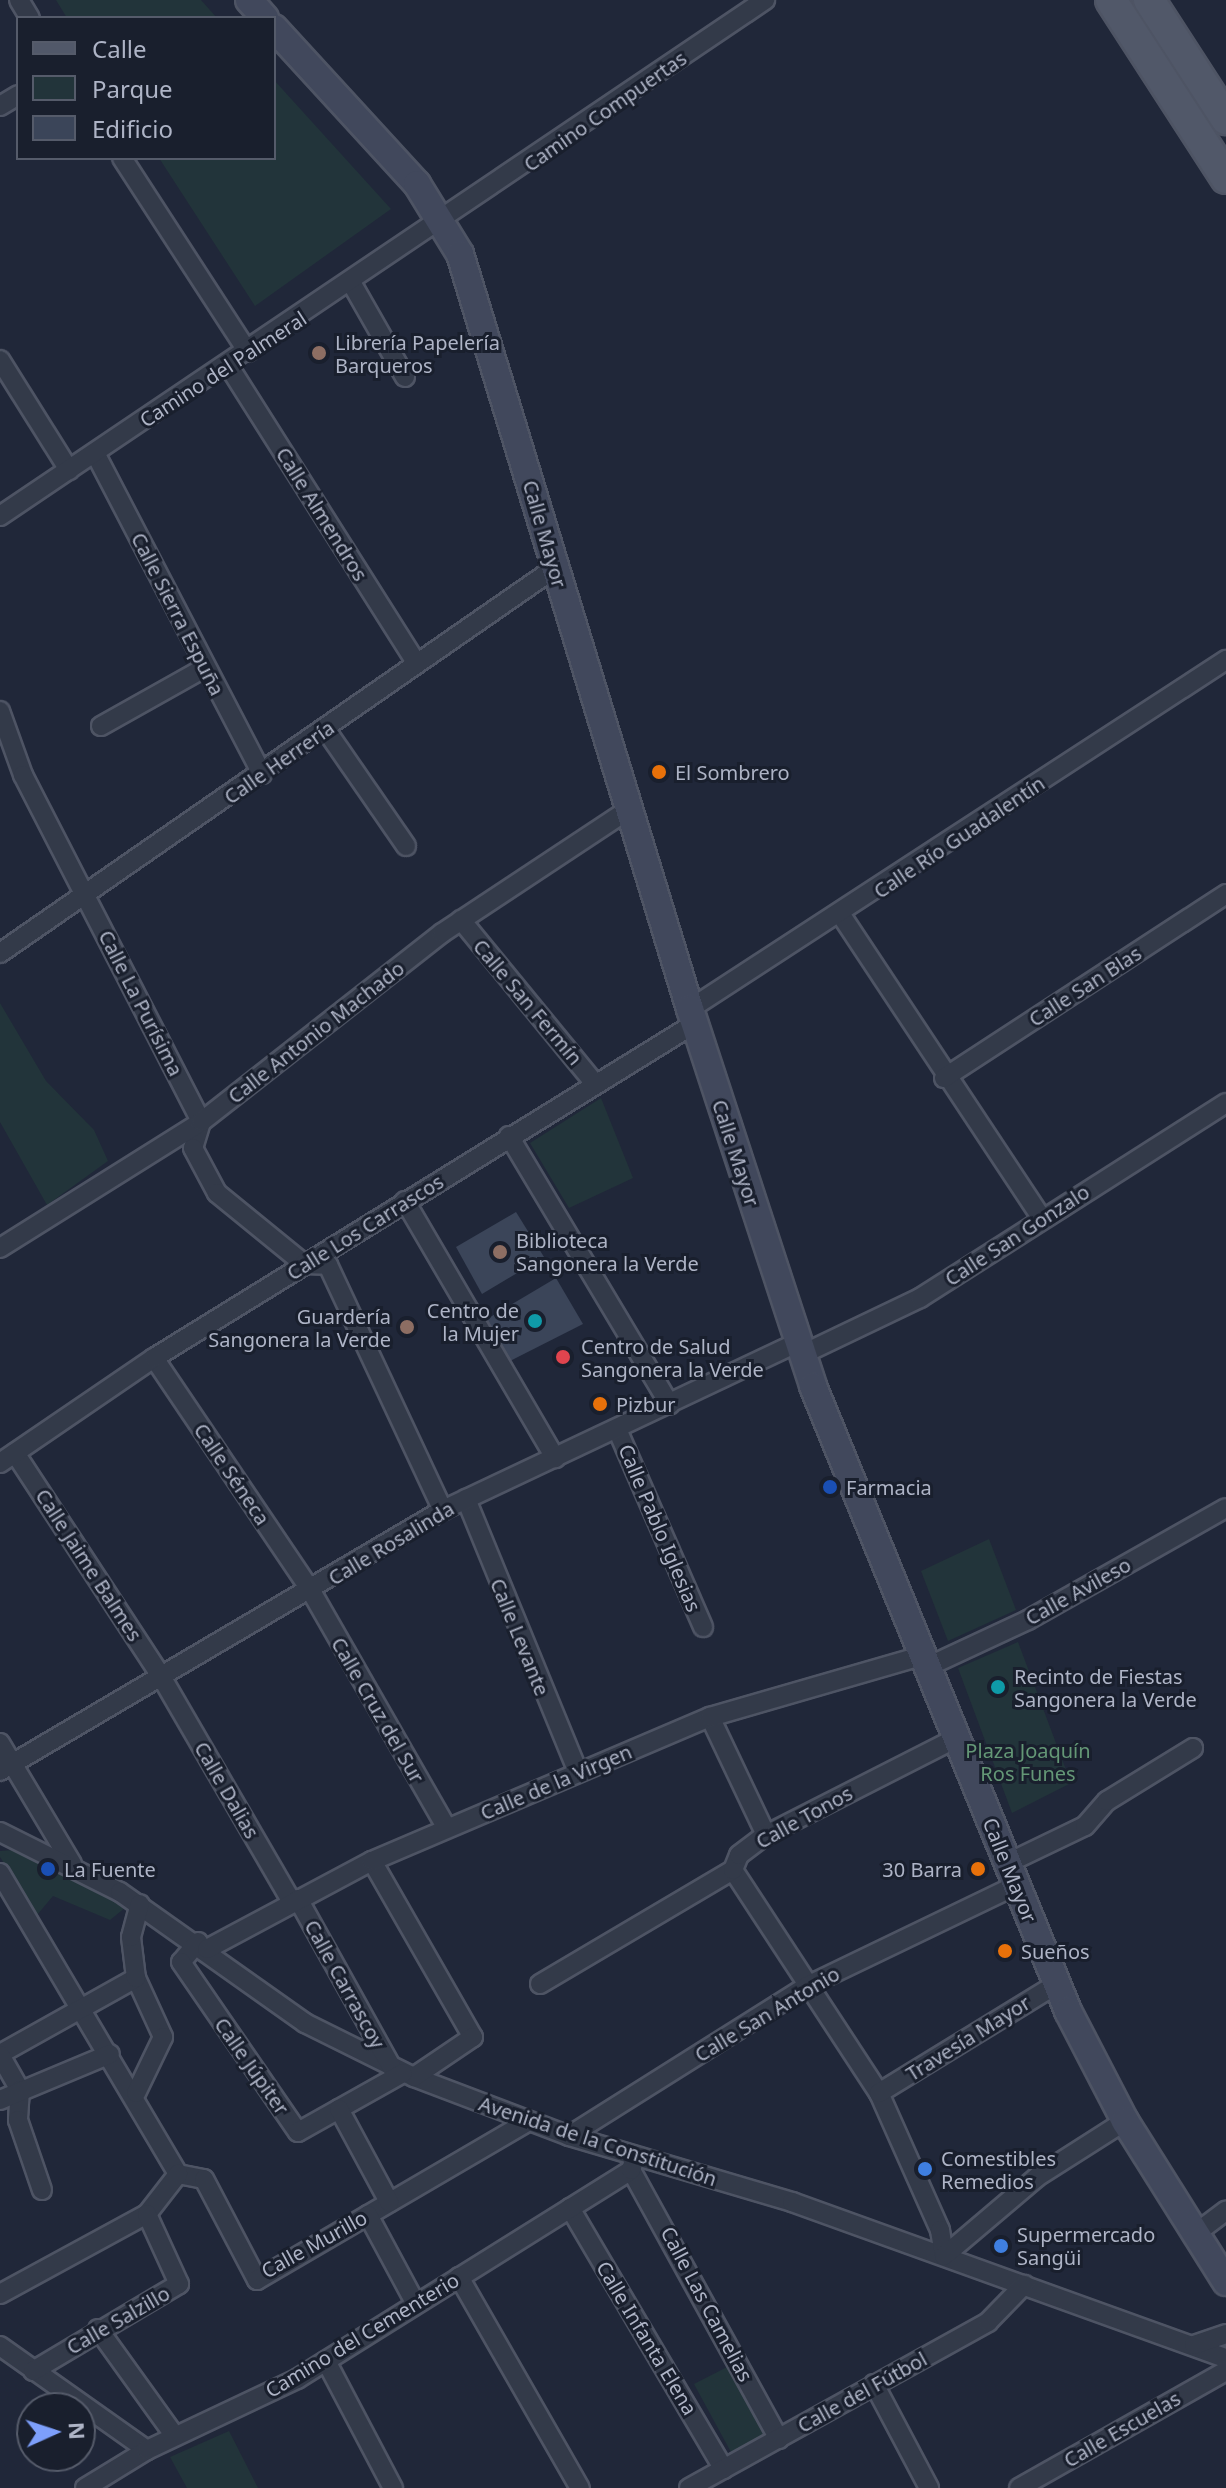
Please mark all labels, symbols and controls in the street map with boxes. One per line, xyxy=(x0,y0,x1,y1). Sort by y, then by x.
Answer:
legend xyxy=(16,16,276,160)
text: Calle xyxy=(92,32,147,65)
street label: Camino Compuertas xyxy=(519,46,691,176)
text: Parque xyxy=(92,72,173,105)
text: Edificio xyxy=(92,112,173,145)
street label: Camino del Palmeral xyxy=(135,306,311,432)
place label: Librería Papelería Barqueros xyxy=(335,330,500,377)
marker: Librería Papelería Barqueros xyxy=(310,344,328,362)
street label: Calle Almendros xyxy=(271,443,373,585)
street label: Calle Mayor xyxy=(518,478,572,590)
street label: Calle Sierra Espuña xyxy=(127,529,229,699)
street label: Calle Herrería xyxy=(219,715,339,809)
place label: El Sombrero xyxy=(675,760,790,784)
marker: El Sombrero xyxy=(650,763,668,781)
street label: Calle Río Guadalentín xyxy=(869,771,1049,903)
street label: Calle La Purísima xyxy=(94,926,188,1080)
street label: Calle San Fermín xyxy=(468,934,588,1070)
street label: Calle San Blas xyxy=(1024,941,1146,1031)
street label: Calle Antonio Machado xyxy=(223,956,409,1108)
street label: Calle Mayor xyxy=(708,1097,764,1209)
street label: Calle Los Carrascos xyxy=(282,1169,448,1285)
street label: Calle San Gonzalo xyxy=(940,1179,1094,1291)
place label: Biblioteca Sangonera la Verde xyxy=(516,1228,699,1275)
marker: Biblioteca Sangonera la Verde xyxy=(491,1243,509,1261)
place label: Centro de la Mujer xyxy=(427,1298,519,1345)
place label: Guardería Sangonera la Verde xyxy=(208,1304,391,1351)
marker: Centro de la Mujer xyxy=(526,1312,544,1330)
marker: Guardería Sangonera la Verde xyxy=(398,1318,416,1336)
place label: Centro de Salud Sangonera la Verde xyxy=(581,1334,764,1381)
marker: Centro de Salud Sangonera la Verde xyxy=(552,1346,574,1368)
place label: Pizbur xyxy=(616,1392,676,1416)
marker: Pizbur xyxy=(591,1395,609,1413)
street label: Calle Séneca xyxy=(189,1419,275,1529)
street label: Calle Pablo Iglesias xyxy=(614,1441,706,1615)
place label: Farmacia xyxy=(846,1475,932,1499)
marker: Farmacia xyxy=(821,1478,839,1496)
street label: Calle Jaime Balmes xyxy=(31,1484,147,1646)
street label: Calle Rosalinda xyxy=(324,1496,458,1590)
street label: Calle Avileso xyxy=(1021,1552,1135,1630)
street label: Calle Levante xyxy=(486,1575,554,1699)
street label: Calle Cruz del Sur xyxy=(327,1633,429,1787)
place label: Recinto de Fiestas Sangonera la Verde xyxy=(1014,1664,1197,1711)
marker: Recinto de Fiestas Sangonera la Verde xyxy=(989,1678,1007,1696)
street label: Calle Dalias xyxy=(190,1737,264,1843)
park label: Plaza Joaquín Ros Funes xyxy=(965,1738,1091,1785)
street label: Calle de la Virgen xyxy=(477,1739,635,1825)
street label: Calle Tonos xyxy=(752,1781,856,1853)
street label: Calle Mayor xyxy=(978,1814,1042,1926)
place label: La Fuente xyxy=(64,1857,156,1881)
place label: 30 Barra xyxy=(882,1857,962,1881)
marker: La Fuente xyxy=(39,1860,57,1878)
marker: 30 Barra xyxy=(969,1860,987,1878)
street label: Calle Carrascoy xyxy=(300,1916,390,2052)
place label: Sueños xyxy=(1021,1939,1090,1963)
marker: Sueños xyxy=(996,1942,1014,1960)
street label: Calle San Antonio xyxy=(690,1961,844,2067)
street label: Travesía Mayor xyxy=(902,1990,1034,2086)
street label: Calle Júpiter xyxy=(210,2013,294,2119)
street label: Avenida de la Constitución xyxy=(476,2091,720,2191)
place label: Comestibles Remedios xyxy=(941,2146,1056,2193)
marker: Comestibles Remedios xyxy=(916,2160,934,2178)
street label: Calle Murillo xyxy=(257,2205,371,2283)
street label: Calle Las Camelias xyxy=(656,2222,758,2386)
place label: Supermercado Sangüi xyxy=(1017,2222,1155,2269)
marker: Supermercado Sangüi xyxy=(992,2237,1010,2255)
street label: Calle Infanta Elena xyxy=(592,2257,702,2419)
street label: Camino del Cementerio xyxy=(261,2268,463,2402)
street label: Calle Salzillo xyxy=(62,2281,174,2359)
street label: Calle del Fútbol xyxy=(793,2347,931,2437)
street label: Calle Escuelas xyxy=(1059,2386,1185,2472)
north arrow xyxy=(16,2392,96,2472)
text: N xyxy=(63,2421,93,2441)

